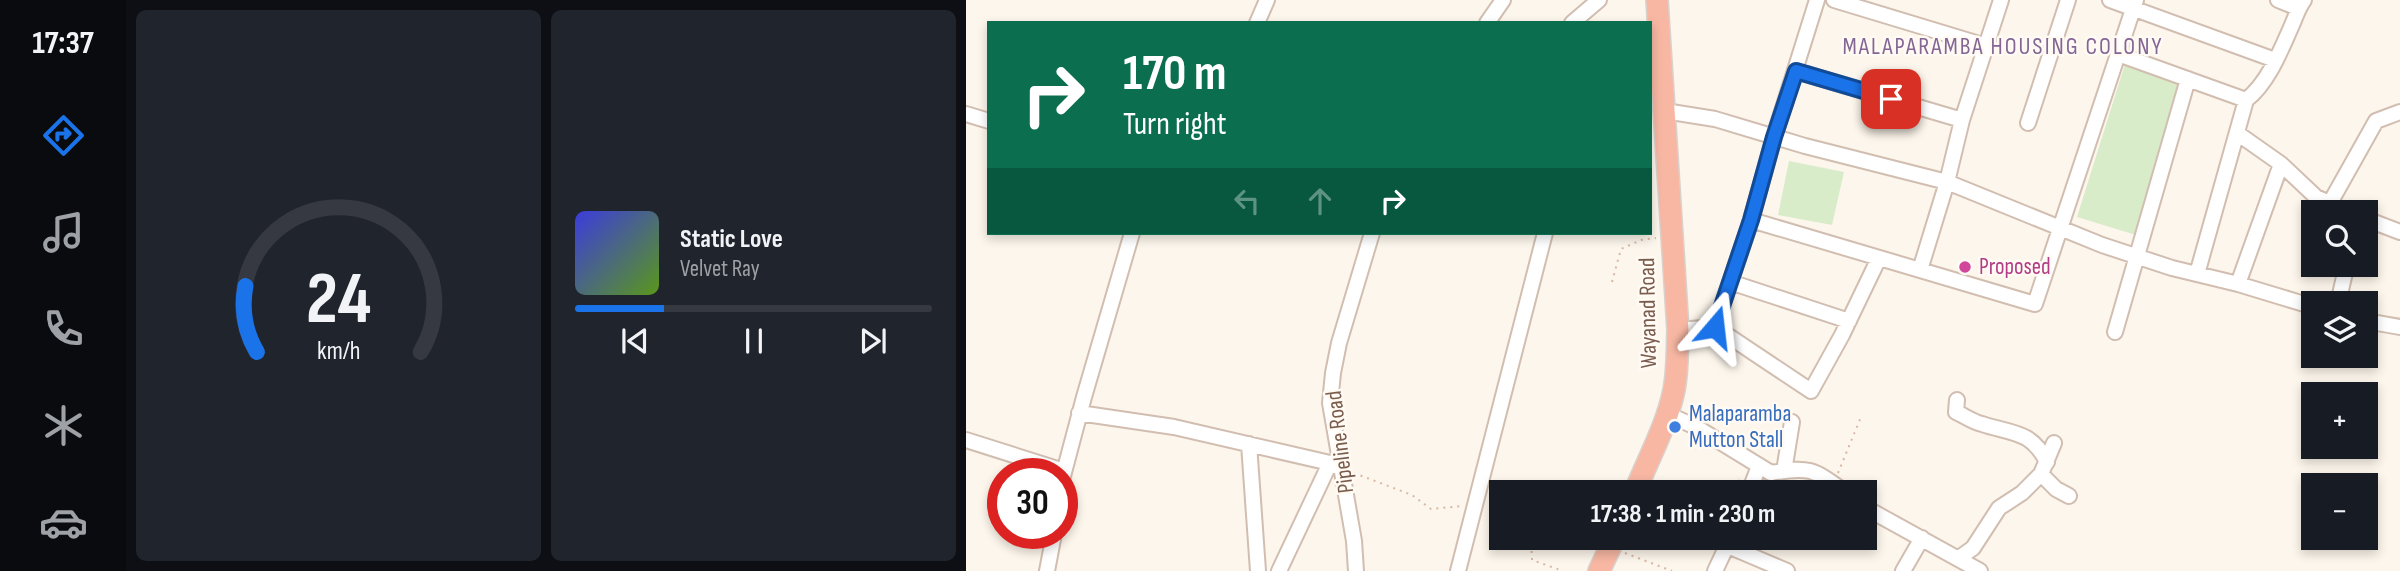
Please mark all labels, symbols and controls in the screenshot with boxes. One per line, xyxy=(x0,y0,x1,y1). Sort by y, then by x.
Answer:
text: 17:37 xyxy=(32,24,94,63)
district label: MALAPARAMBA HOUSING COLONY xyxy=(1843,32,2163,61)
text: 170 m xyxy=(1123,45,1227,104)
icon: right xyxy=(1008,49,1099,140)
pin xyxy=(1861,69,1921,129)
icon: arrive xyxy=(1872,80,1910,118)
text: Turn right xyxy=(1123,105,1227,144)
icon: directions xyxy=(39,111,88,160)
icon: left xyxy=(1228,182,1266,220)
icon: ahead xyxy=(1301,182,1339,220)
icon: right xyxy=(1374,182,1412,220)
map controls xyxy=(2301,200,2378,550)
button: search xyxy=(2301,200,2378,277)
icon: music xyxy=(39,208,88,257)
text: Static Love xyxy=(680,224,783,255)
place label: Proposed xyxy=(1979,253,2051,281)
text: Velvet Ray xyxy=(680,255,760,283)
text: 24 xyxy=(306,256,371,344)
street label: Wayanad Road xyxy=(1633,257,1663,369)
marker: Proposed xyxy=(1957,259,1973,275)
position arrow xyxy=(1678,290,1752,364)
button: layers xyxy=(2301,291,2378,368)
icon: phone xyxy=(39,304,88,353)
icon: previous xyxy=(616,322,654,360)
icon: pause xyxy=(735,322,773,360)
icon: next xyxy=(854,322,892,360)
text: km/h xyxy=(317,335,360,366)
button: + xyxy=(2301,382,2378,459)
street label: Pipeline Road xyxy=(1320,389,1360,495)
place label: Malaparamba Mutton Stall xyxy=(1689,400,1791,454)
icon: climate xyxy=(39,401,88,450)
marker: Malaparamba Mutton Stall xyxy=(1667,419,1683,435)
speed limit sign: 30 xyxy=(987,458,1078,549)
button: − xyxy=(2301,473,2378,550)
icon: car xyxy=(39,498,88,547)
text: 17:38 · 1 min · 230 m xyxy=(1591,499,1775,530)

